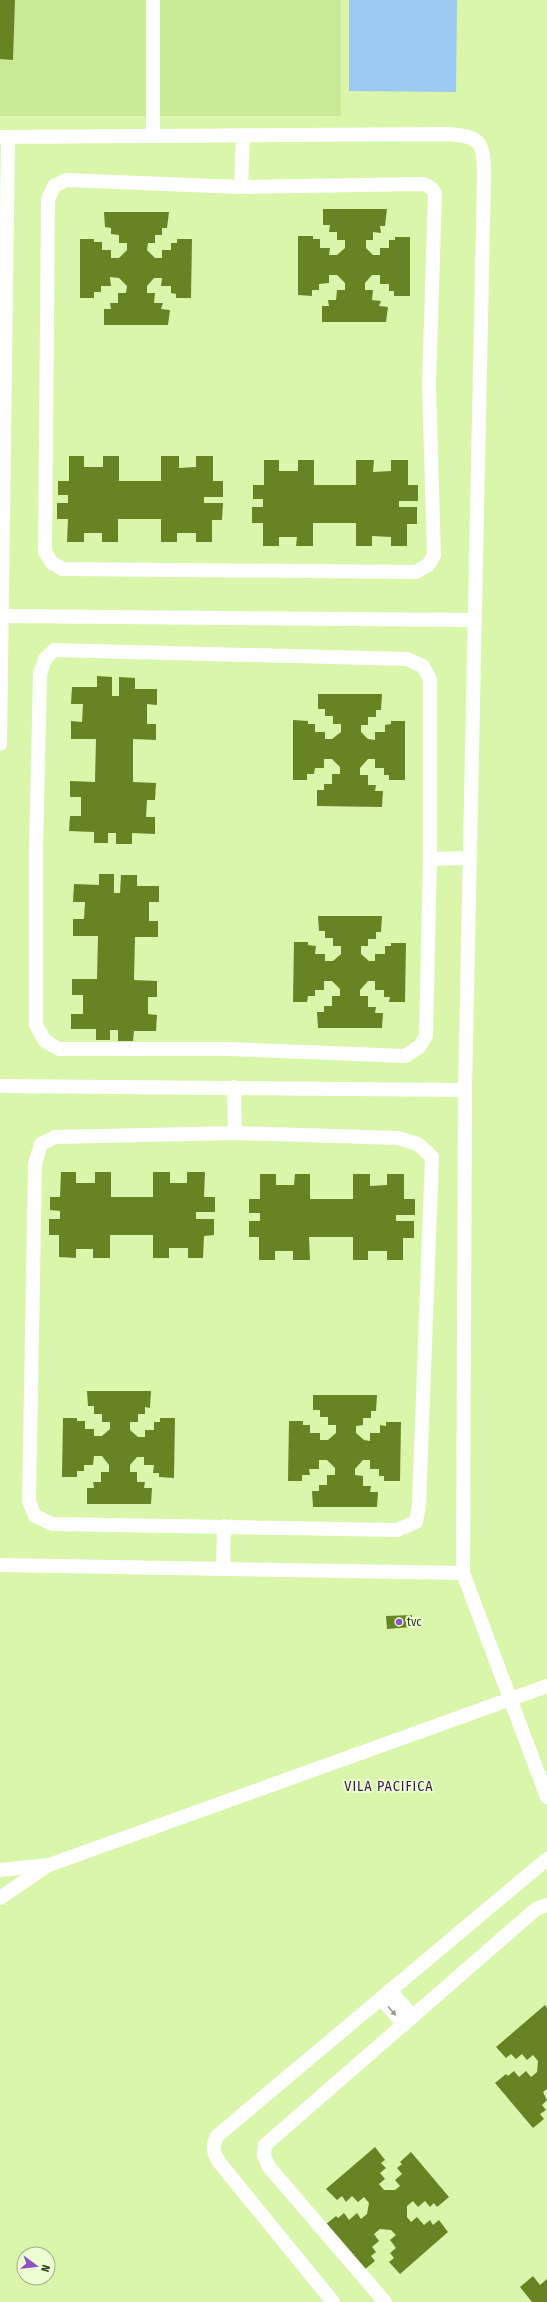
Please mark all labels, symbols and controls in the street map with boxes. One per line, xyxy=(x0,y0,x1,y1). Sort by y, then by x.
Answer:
place label: tvc xyxy=(407,1615,421,1629)
marker: tvc xyxy=(394,1617,404,1627)
district label: VILA PACIFICA xyxy=(344,1778,434,1795)
one-way arrow xyxy=(388,2006,397,2017)
north arrow xyxy=(16,2246,56,2286)
text: N xyxy=(38,2264,52,2273)

